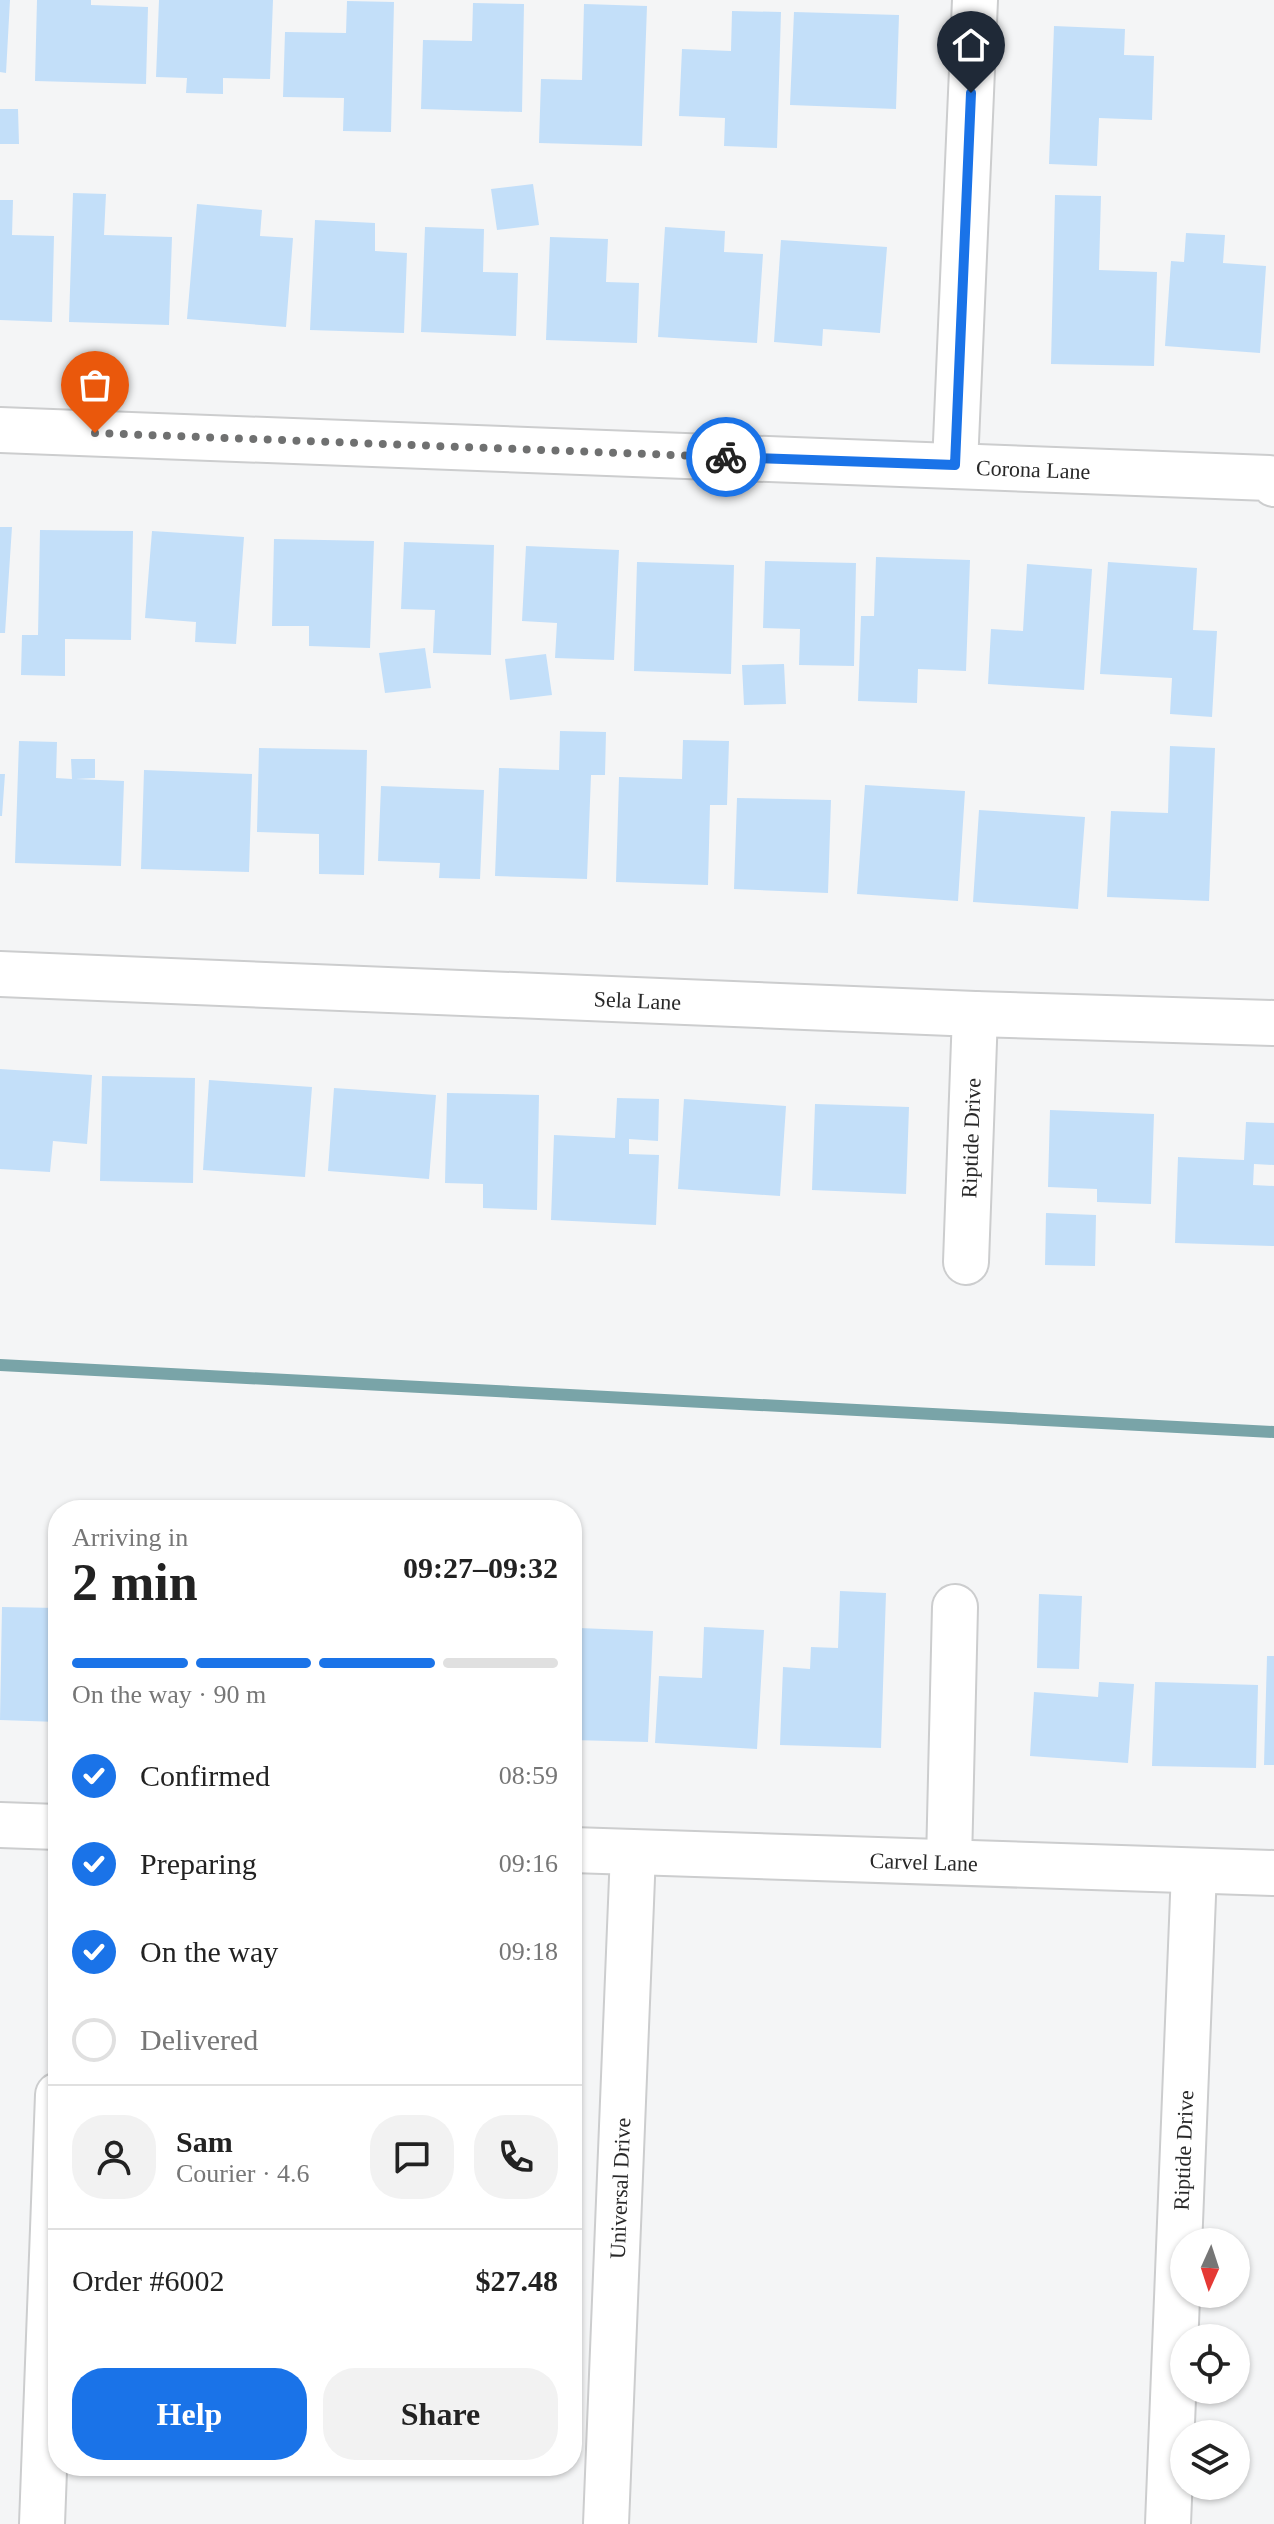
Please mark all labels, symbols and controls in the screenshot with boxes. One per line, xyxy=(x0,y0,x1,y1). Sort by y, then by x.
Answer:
pin xyxy=(937,11,1005,93)
icon: home xyxy=(949,23,993,67)
pin xyxy=(61,351,129,433)
icon: bag xyxy=(73,363,117,407)
courier xyxy=(686,417,766,497)
icon: bike xyxy=(704,435,748,479)
street label: Corona Lane xyxy=(976,454,1091,484)
street label: Sela Lane xyxy=(593,986,682,1014)
street label: Riptide Drive xyxy=(956,1077,985,1199)
text: Arriving in xyxy=(72,1523,188,1552)
text: 09:27–09:32 xyxy=(403,1551,558,1584)
text: 2 min xyxy=(72,1554,198,1611)
text: On the way · 90 m xyxy=(72,1680,266,1709)
icon: check xyxy=(72,1754,116,1798)
text: Confirmed xyxy=(140,1759,270,1792)
text: 08:59 xyxy=(499,1761,558,1790)
icon: check xyxy=(72,1842,116,1886)
text: Preparing xyxy=(140,1847,257,1880)
street label: Carvel Lane xyxy=(869,1847,978,1876)
text: 09:16 xyxy=(499,1849,558,1878)
icon: check xyxy=(72,1930,116,1974)
text: On the way xyxy=(140,1935,278,1968)
text: 09:18 xyxy=(499,1937,558,1966)
text: Delivered xyxy=(140,2023,258,2056)
street label: Riptide Drive xyxy=(1168,2090,1198,2211)
button: person xyxy=(72,2115,156,2199)
button: chat xyxy=(370,2115,454,2199)
button: phone xyxy=(474,2115,558,2199)
street label: Universal Drive xyxy=(604,2117,635,2259)
text: Sam xyxy=(176,2125,233,2158)
text: Courier · 4.6 xyxy=(176,2159,310,2188)
north arrow xyxy=(1170,2228,1250,2308)
map controls xyxy=(1170,2228,1250,2500)
text: Order #6002 xyxy=(72,2264,224,2297)
text: $27.48 xyxy=(476,2264,558,2297)
button: locate xyxy=(1170,2324,1250,2404)
button: Help xyxy=(72,2368,307,2460)
button: Share xyxy=(323,2368,558,2460)
button: layers xyxy=(1170,2420,1250,2500)

